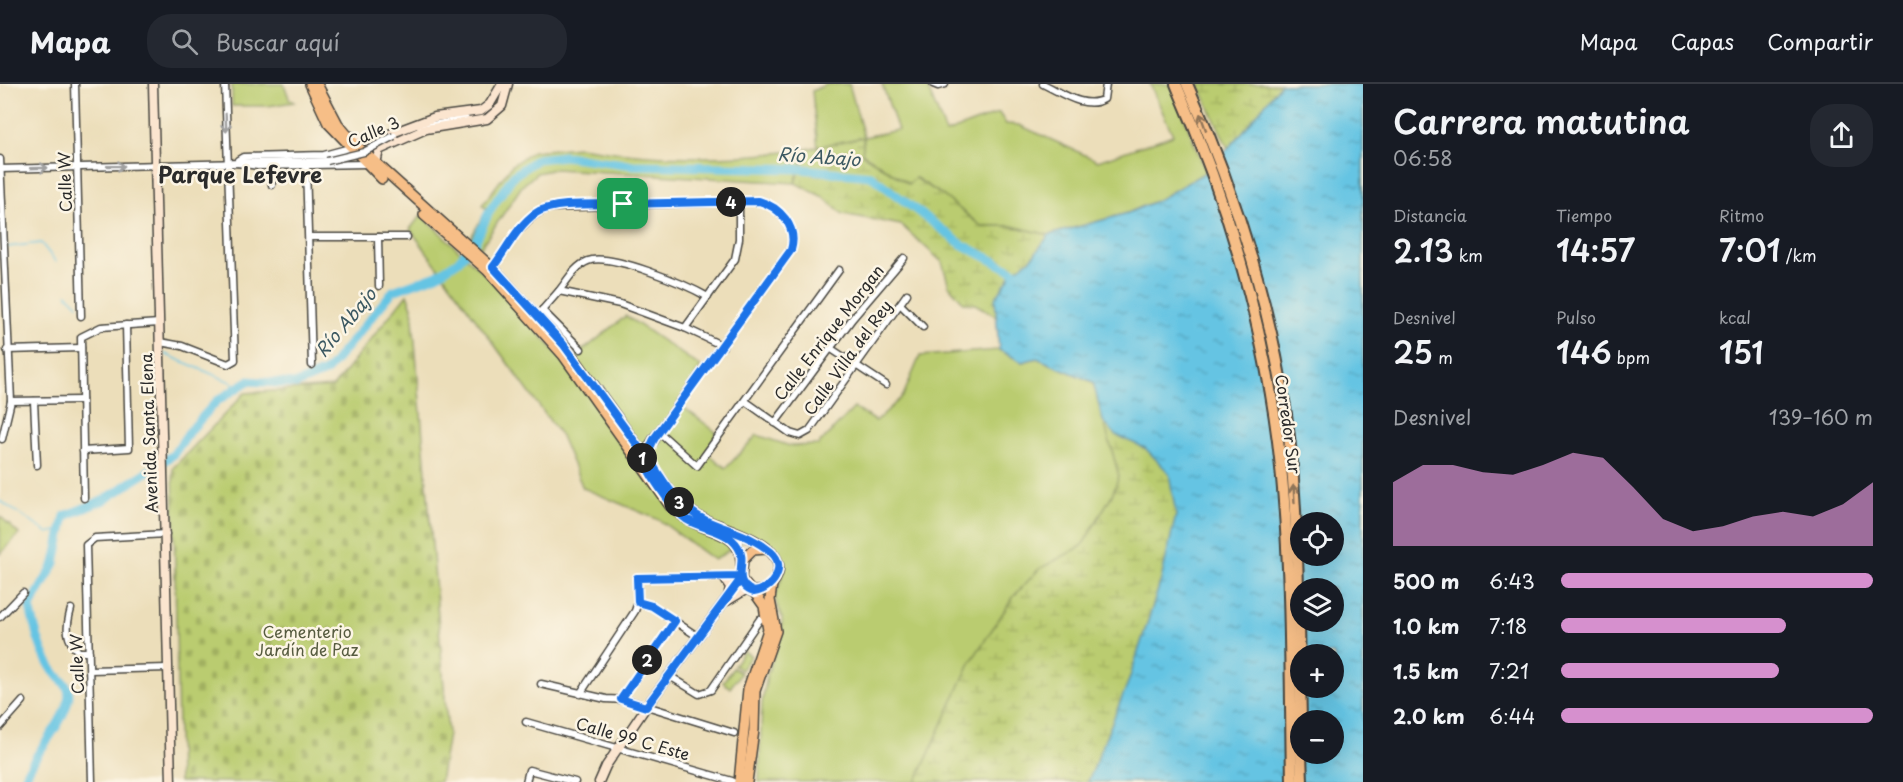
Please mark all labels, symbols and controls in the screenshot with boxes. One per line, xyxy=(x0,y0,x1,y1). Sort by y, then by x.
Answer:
search box xyxy=(147,14,567,68)
text: Mapa xyxy=(30,20,111,63)
icon: search xyxy=(168,25,201,58)
text: Buscar aquí xyxy=(216,25,340,58)
text: Mapa xyxy=(1580,25,1638,57)
text: Capas xyxy=(1671,25,1734,57)
text: Compartir xyxy=(1767,25,1873,57)
text: Carrera matutina xyxy=(1393,95,1690,145)
button: share xyxy=(1810,104,1873,167)
street label: Calle 3 xyxy=(343,109,403,153)
one-way arrow xyxy=(220,113,232,133)
one-way arrow xyxy=(1197,113,1208,132)
water label: Río Abajo xyxy=(777,140,862,172)
text: 06:58 xyxy=(1393,143,1453,173)
street label: Calle W xyxy=(51,151,77,213)
district label: Parque Lefevre xyxy=(158,157,322,190)
one-way arrow xyxy=(106,160,126,171)
one-way arrow xyxy=(28,162,48,174)
pin xyxy=(597,178,648,229)
icon: arrive xyxy=(606,187,639,220)
pin: 4 xyxy=(716,187,746,217)
text: 4 xyxy=(726,190,736,214)
text: Distancia xyxy=(1393,203,1467,227)
text: Tiempo xyxy=(1556,203,1612,227)
text: Ritmo xyxy=(1719,203,1764,227)
text: 2.13 xyxy=(1393,227,1454,272)
text: 14:57 xyxy=(1556,227,1635,272)
text: 7:01 xyxy=(1719,227,1781,272)
text: km xyxy=(1454,243,1483,267)
text: /km xyxy=(1781,243,1816,267)
street label: Calle Enrique Morgan xyxy=(767,259,889,405)
water label: Río Abajo xyxy=(308,281,383,362)
street label: Calle Villa del Rey xyxy=(797,294,897,420)
text: Desnivel xyxy=(1393,305,1455,329)
text: Pulso xyxy=(1556,305,1596,329)
text: kcal xyxy=(1719,305,1751,329)
text: 25 xyxy=(1393,329,1433,374)
text: 146 xyxy=(1556,329,1612,374)
text: 151 xyxy=(1719,329,1763,374)
text: m xyxy=(1433,345,1453,369)
text: bpm xyxy=(1612,345,1650,369)
street label: Avenida Santa Elena xyxy=(133,353,163,513)
street label: Corredor Sur xyxy=(1270,373,1308,476)
text: Desnivel xyxy=(1393,402,1471,432)
text: 139–160 m xyxy=(1769,402,1873,432)
pin: 1 xyxy=(627,443,657,473)
text: 1 xyxy=(638,446,646,470)
one-way arrow xyxy=(1289,484,1300,504)
pin: 3 xyxy=(664,487,694,517)
text: 3 xyxy=(674,490,684,514)
map controls xyxy=(1290,512,1344,764)
button: locate xyxy=(1290,512,1344,566)
text: 500 m xyxy=(1393,566,1460,596)
text: 6:43 xyxy=(1489,566,1535,596)
button: layers xyxy=(1290,578,1344,632)
text: 1.0 km xyxy=(1393,611,1460,641)
text: 7:18 xyxy=(1489,611,1527,641)
park label: Cementerio Jardín de Paz xyxy=(256,619,359,661)
street label: Calle W xyxy=(63,633,89,695)
button: + xyxy=(1290,644,1344,698)
pin: 2 xyxy=(632,645,662,675)
text: 2 xyxy=(641,648,653,672)
text: 1.5 km xyxy=(1393,656,1459,686)
text: 7:21 xyxy=(1489,656,1529,686)
text: 2.0 km xyxy=(1393,701,1465,731)
text: 6:44 xyxy=(1489,701,1535,731)
street label: Calle 99 C Este xyxy=(573,710,693,766)
button: − xyxy=(1290,710,1344,764)

